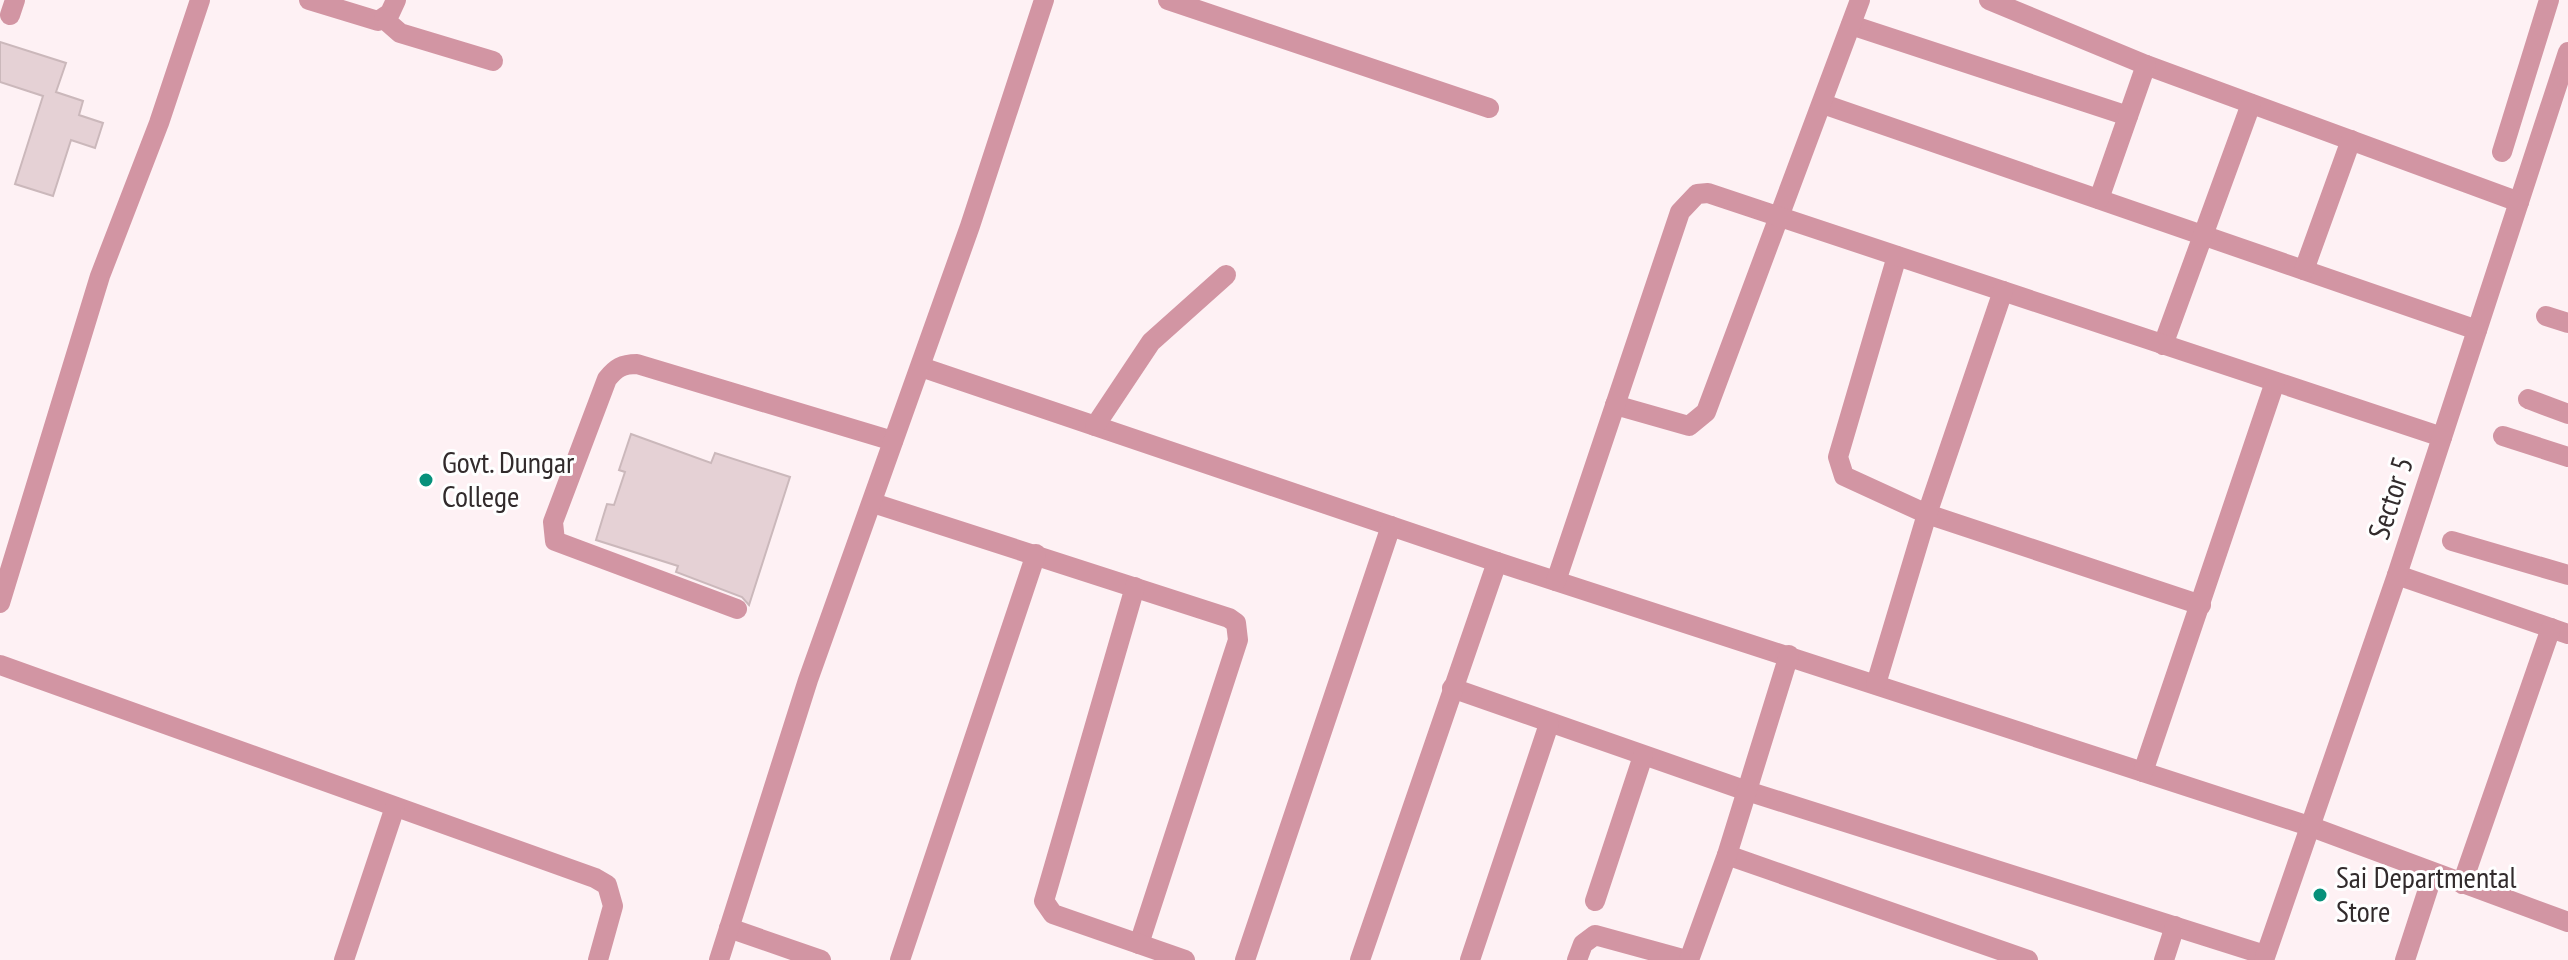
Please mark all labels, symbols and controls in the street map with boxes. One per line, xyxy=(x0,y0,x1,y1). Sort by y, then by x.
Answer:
place label: Govt. Dungar College xyxy=(442,442,575,515)
street label: Sector 5 xyxy=(2358,451,2421,544)
marker: Govt. Dungar College xyxy=(417,471,435,489)
place label: Sai Departmental Store xyxy=(2336,857,2516,930)
marker: Sai Departmental Store xyxy=(2311,886,2329,904)

